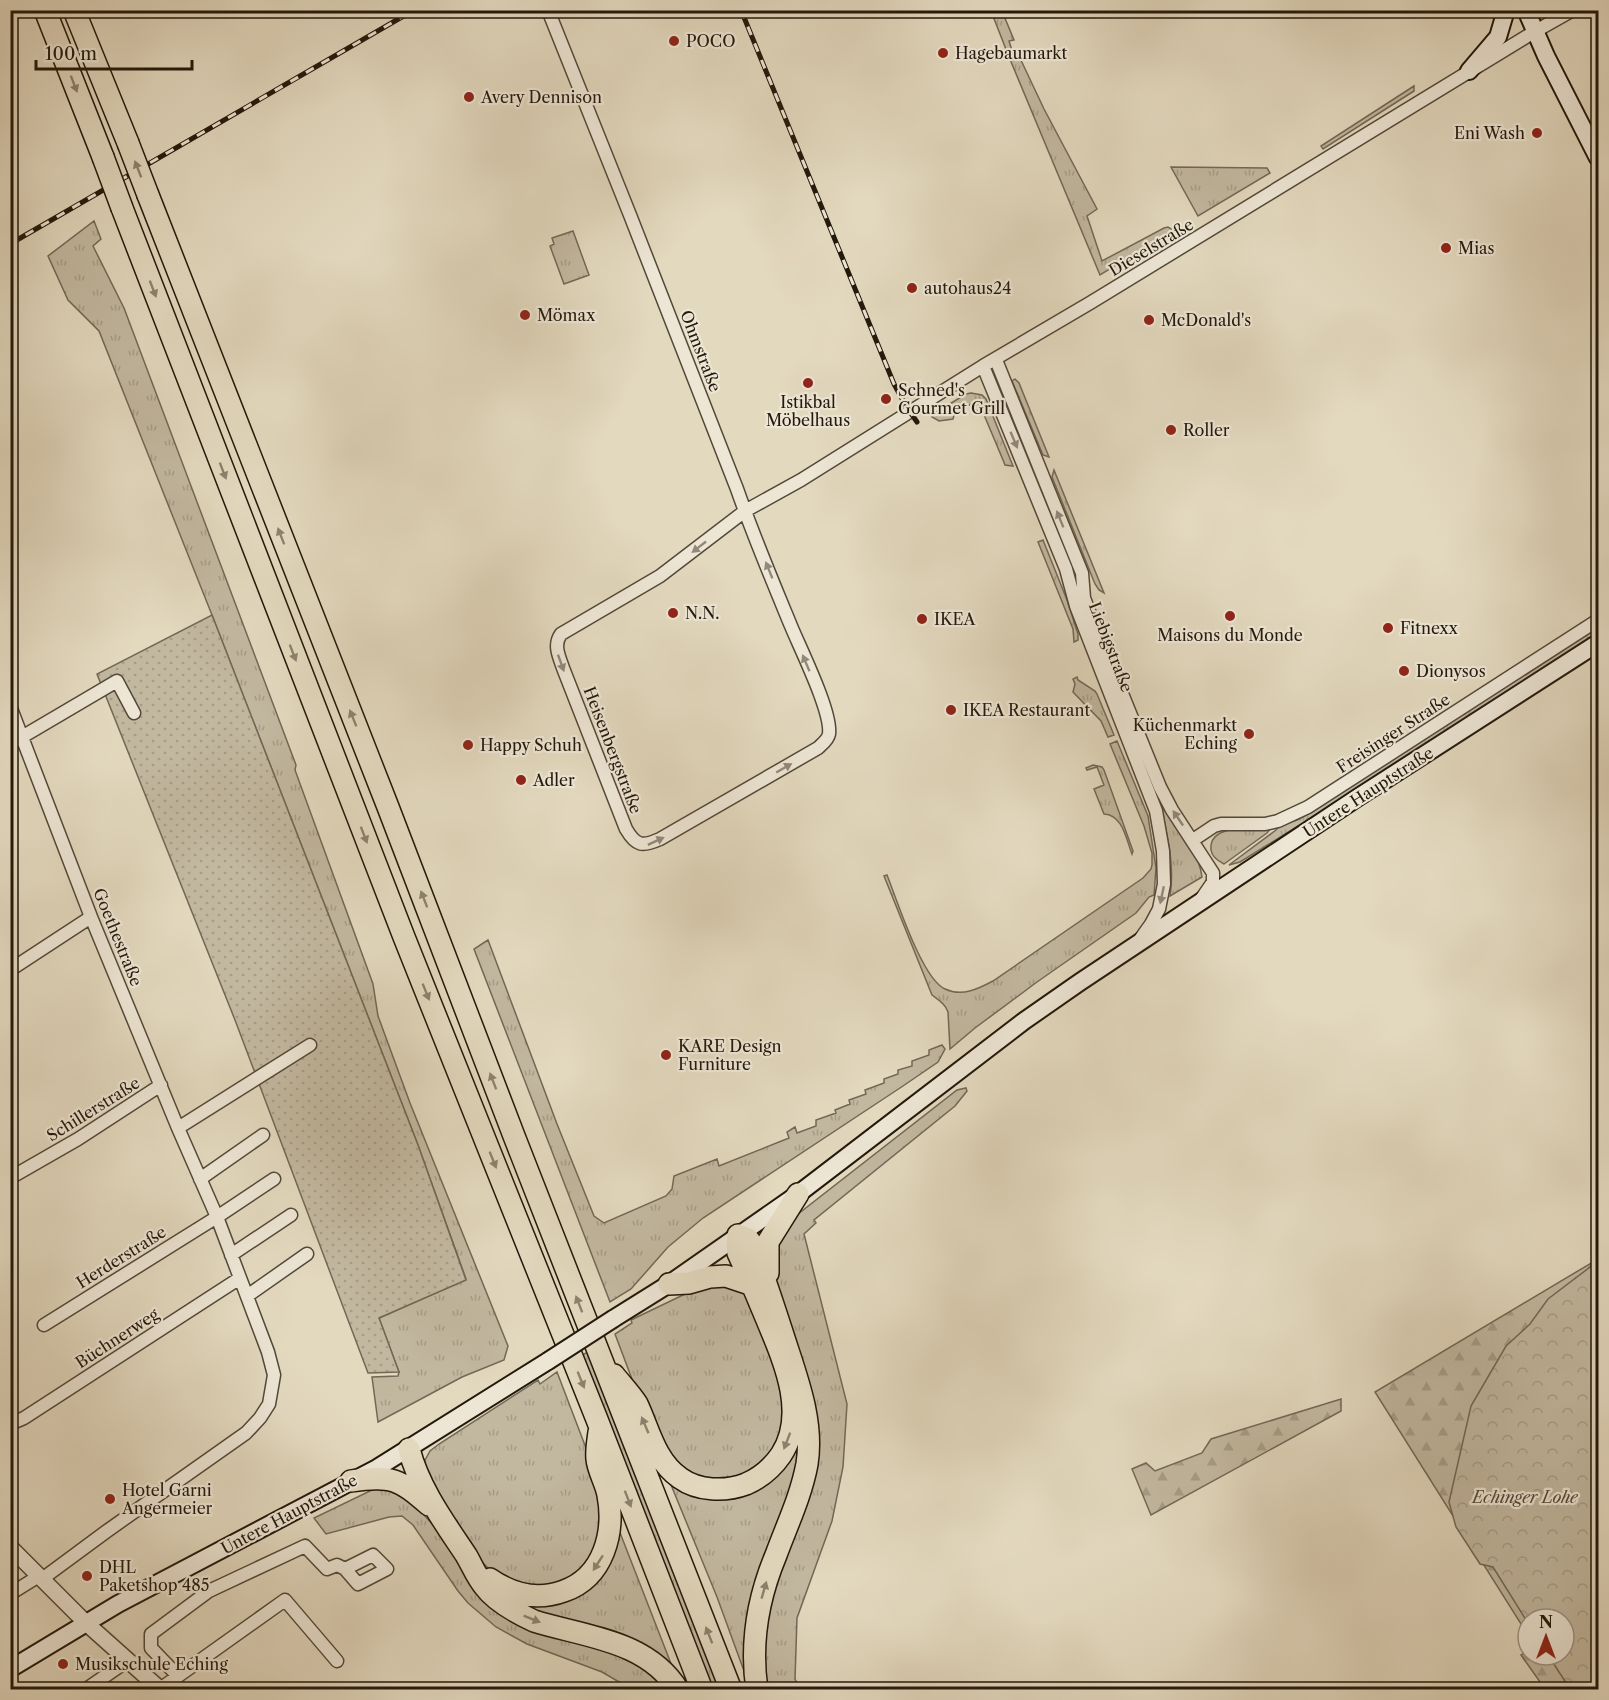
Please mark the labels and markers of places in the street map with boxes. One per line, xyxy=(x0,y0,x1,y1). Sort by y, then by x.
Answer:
place label: POCO xyxy=(686,31,736,51)
marker: POCO xyxy=(667,34,681,48)
place label: Hagebaumarkt xyxy=(955,43,1068,63)
marker: Hagebaumarkt xyxy=(936,46,950,60)
place label: Avery Dennison xyxy=(480,87,602,107)
marker: Avery Dennison xyxy=(462,90,476,104)
place label: Eni Wash xyxy=(1454,123,1525,143)
marker: Eni Wash xyxy=(1530,126,1544,140)
place label: Mias xyxy=(1458,238,1494,258)
marker: Mias xyxy=(1439,241,1453,255)
place label: autohaus24 xyxy=(924,278,1012,298)
marker: autohaus24 xyxy=(905,281,919,295)
place label: Mömax xyxy=(537,305,596,325)
marker: Mömax xyxy=(518,308,532,322)
place label: McDonald's xyxy=(1161,310,1251,330)
marker: McDonald's xyxy=(1142,313,1156,327)
marker: Istikbal Möbelhaus xyxy=(801,376,815,390)
place label: Schned's Gourmet Grill xyxy=(898,380,1005,418)
place label: Istikbal Möbelhaus xyxy=(766,392,850,430)
marker: Schned's Gourmet Grill xyxy=(879,392,893,406)
place label: Roller xyxy=(1183,420,1230,440)
marker: Roller xyxy=(1164,423,1178,437)
place label: N.N. xyxy=(685,603,719,623)
marker: N.N. xyxy=(666,606,680,620)
place label: IKEA xyxy=(934,609,977,629)
marker: Maisons du Monde xyxy=(1223,609,1237,623)
marker: IKEA xyxy=(915,612,929,626)
place label: Fitnexx xyxy=(1400,618,1459,638)
marker: Fitnexx xyxy=(1381,621,1395,635)
place label: Maisons du Monde xyxy=(1157,625,1303,645)
place label: Dionysos xyxy=(1416,661,1486,681)
marker: Dionysos xyxy=(1397,664,1411,678)
place label: IKEA Restaurant xyxy=(963,700,1091,720)
marker: IKEA Restaurant xyxy=(944,703,958,717)
place label: Küchenmarkt Eching xyxy=(1133,715,1238,753)
marker: Küchenmarkt Eching xyxy=(1242,727,1256,741)
place label: Happy Schuh xyxy=(480,735,582,755)
marker: Happy Schuh xyxy=(461,738,475,752)
place label: Adler xyxy=(532,770,575,790)
marker: Adler xyxy=(514,773,528,787)
place label: KARE Design Furniture xyxy=(678,1036,782,1074)
marker: KARE Design Furniture xyxy=(659,1048,673,1062)
place label: Hotel Garni Angermeier xyxy=(121,1480,213,1518)
marker: Hotel Garni Angermeier xyxy=(103,1492,117,1506)
place label: DHL Paketshop 485 xyxy=(99,1557,209,1595)
marker: DHL Paketshop 485 xyxy=(80,1569,94,1583)
place label: Musikschule Eching xyxy=(75,1654,228,1674)
marker: Musikschule Eching xyxy=(56,1657,70,1671)

